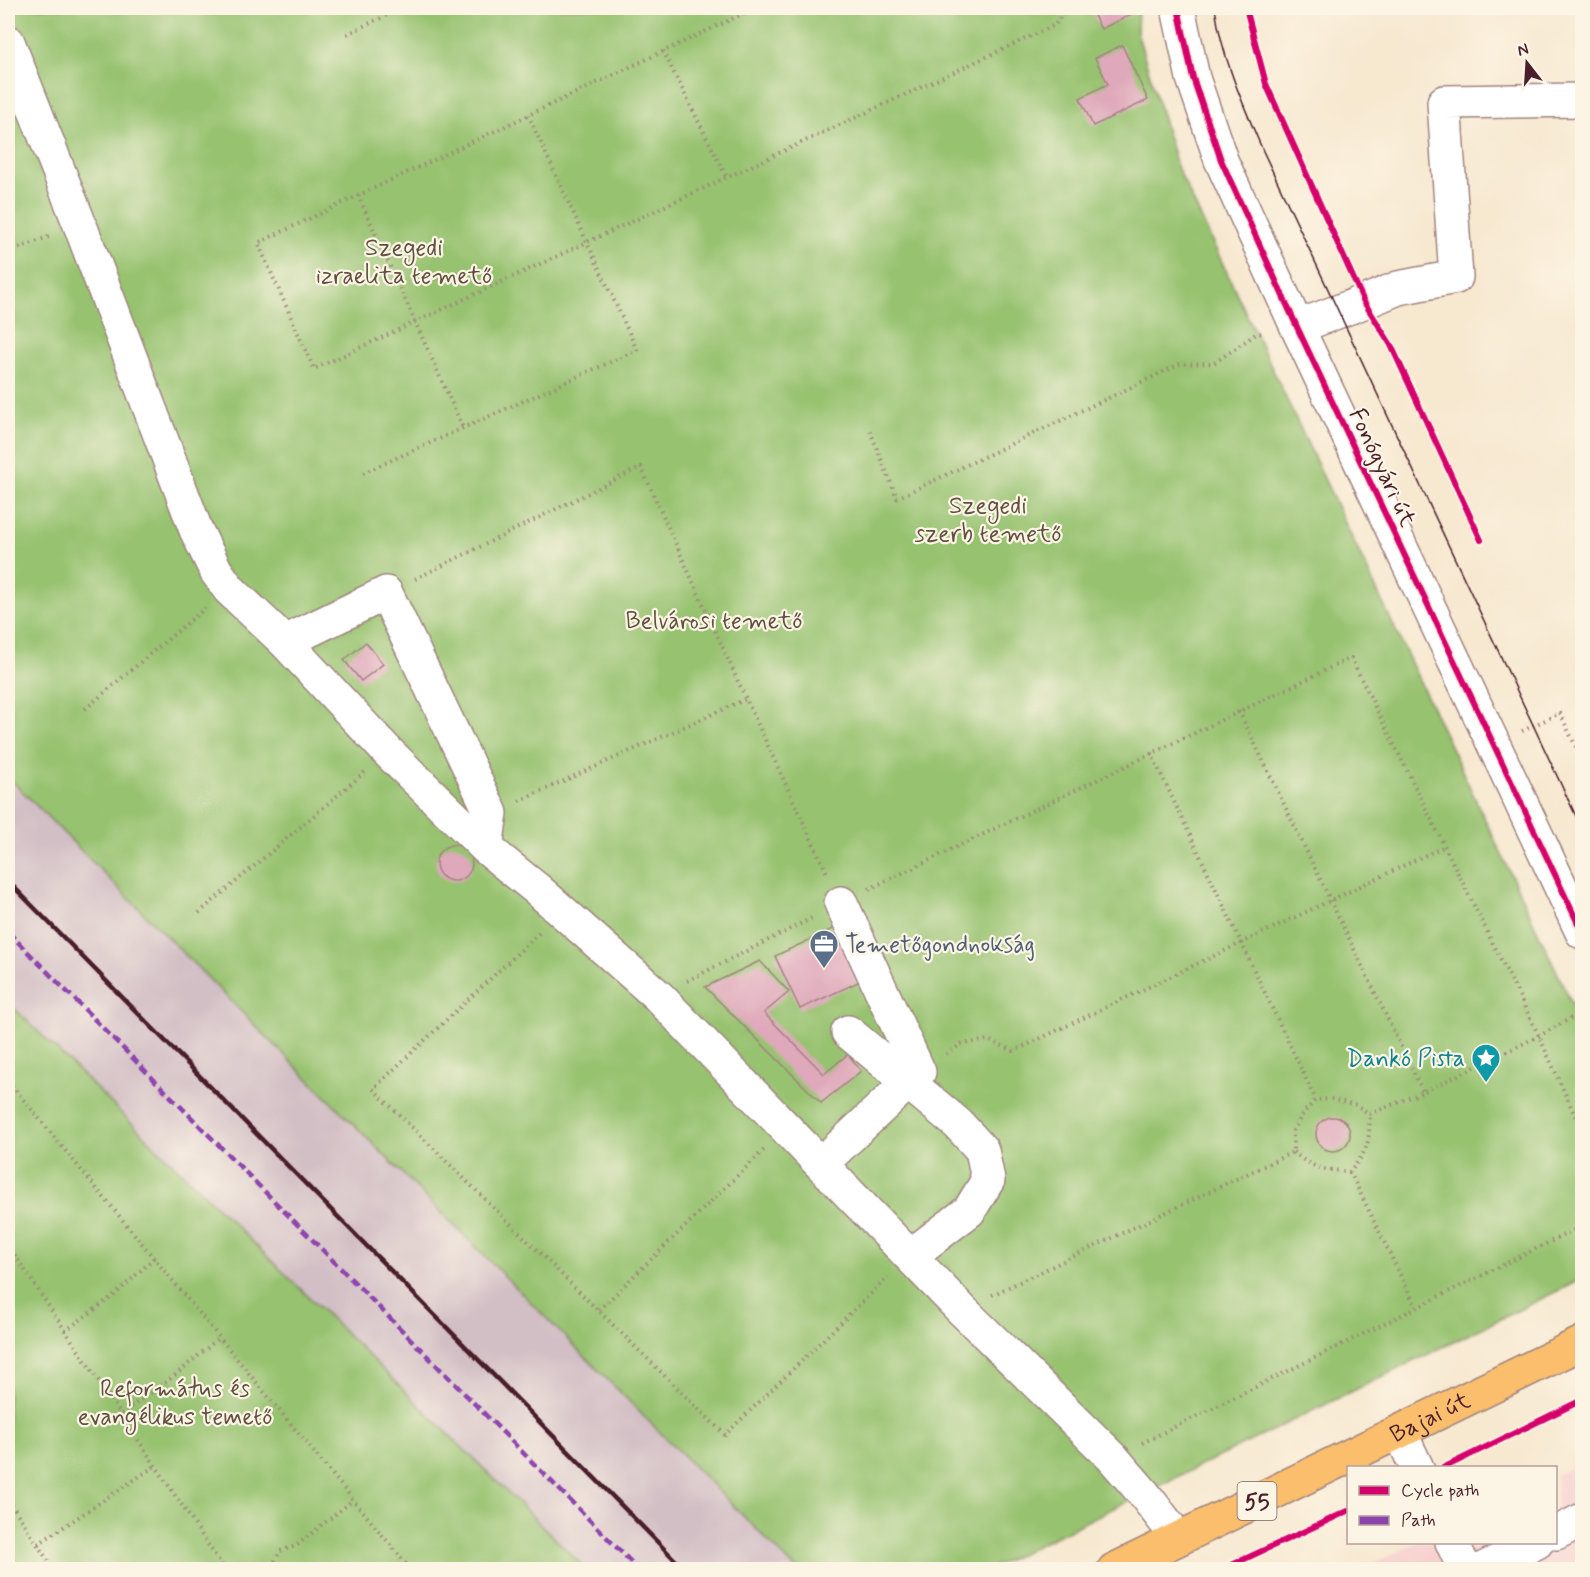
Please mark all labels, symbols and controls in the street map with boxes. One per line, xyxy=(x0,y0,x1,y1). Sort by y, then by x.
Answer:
north arrow xyxy=(1497,33,1557,93)
text: N xyxy=(1515,38,1531,62)
park label: Szegedi izraelita temető xyxy=(316,233,492,292)
street label: Fonógyári út xyxy=(1341,404,1423,532)
park label: Szegedi szerb temető xyxy=(915,491,1061,550)
park label: Belvárosi temető xyxy=(625,606,803,637)
office icon: Temetőgondnokság xyxy=(808,928,840,970)
place label: Temetőgondnokság xyxy=(845,930,1035,961)
place icon: Dankó Pista xyxy=(1470,1042,1502,1084)
place label: Dankó Pista xyxy=(1347,1044,1465,1075)
park label: Református és evangélikus temető xyxy=(77,1374,273,1435)
street label: Bajai út xyxy=(1385,1386,1476,1451)
legend xyxy=(1347,1466,1557,1544)
text: Cycle path xyxy=(1401,1479,1479,1503)
road number: 55 xyxy=(1238,1482,1276,1520)
text: Path xyxy=(1401,1509,1436,1533)

